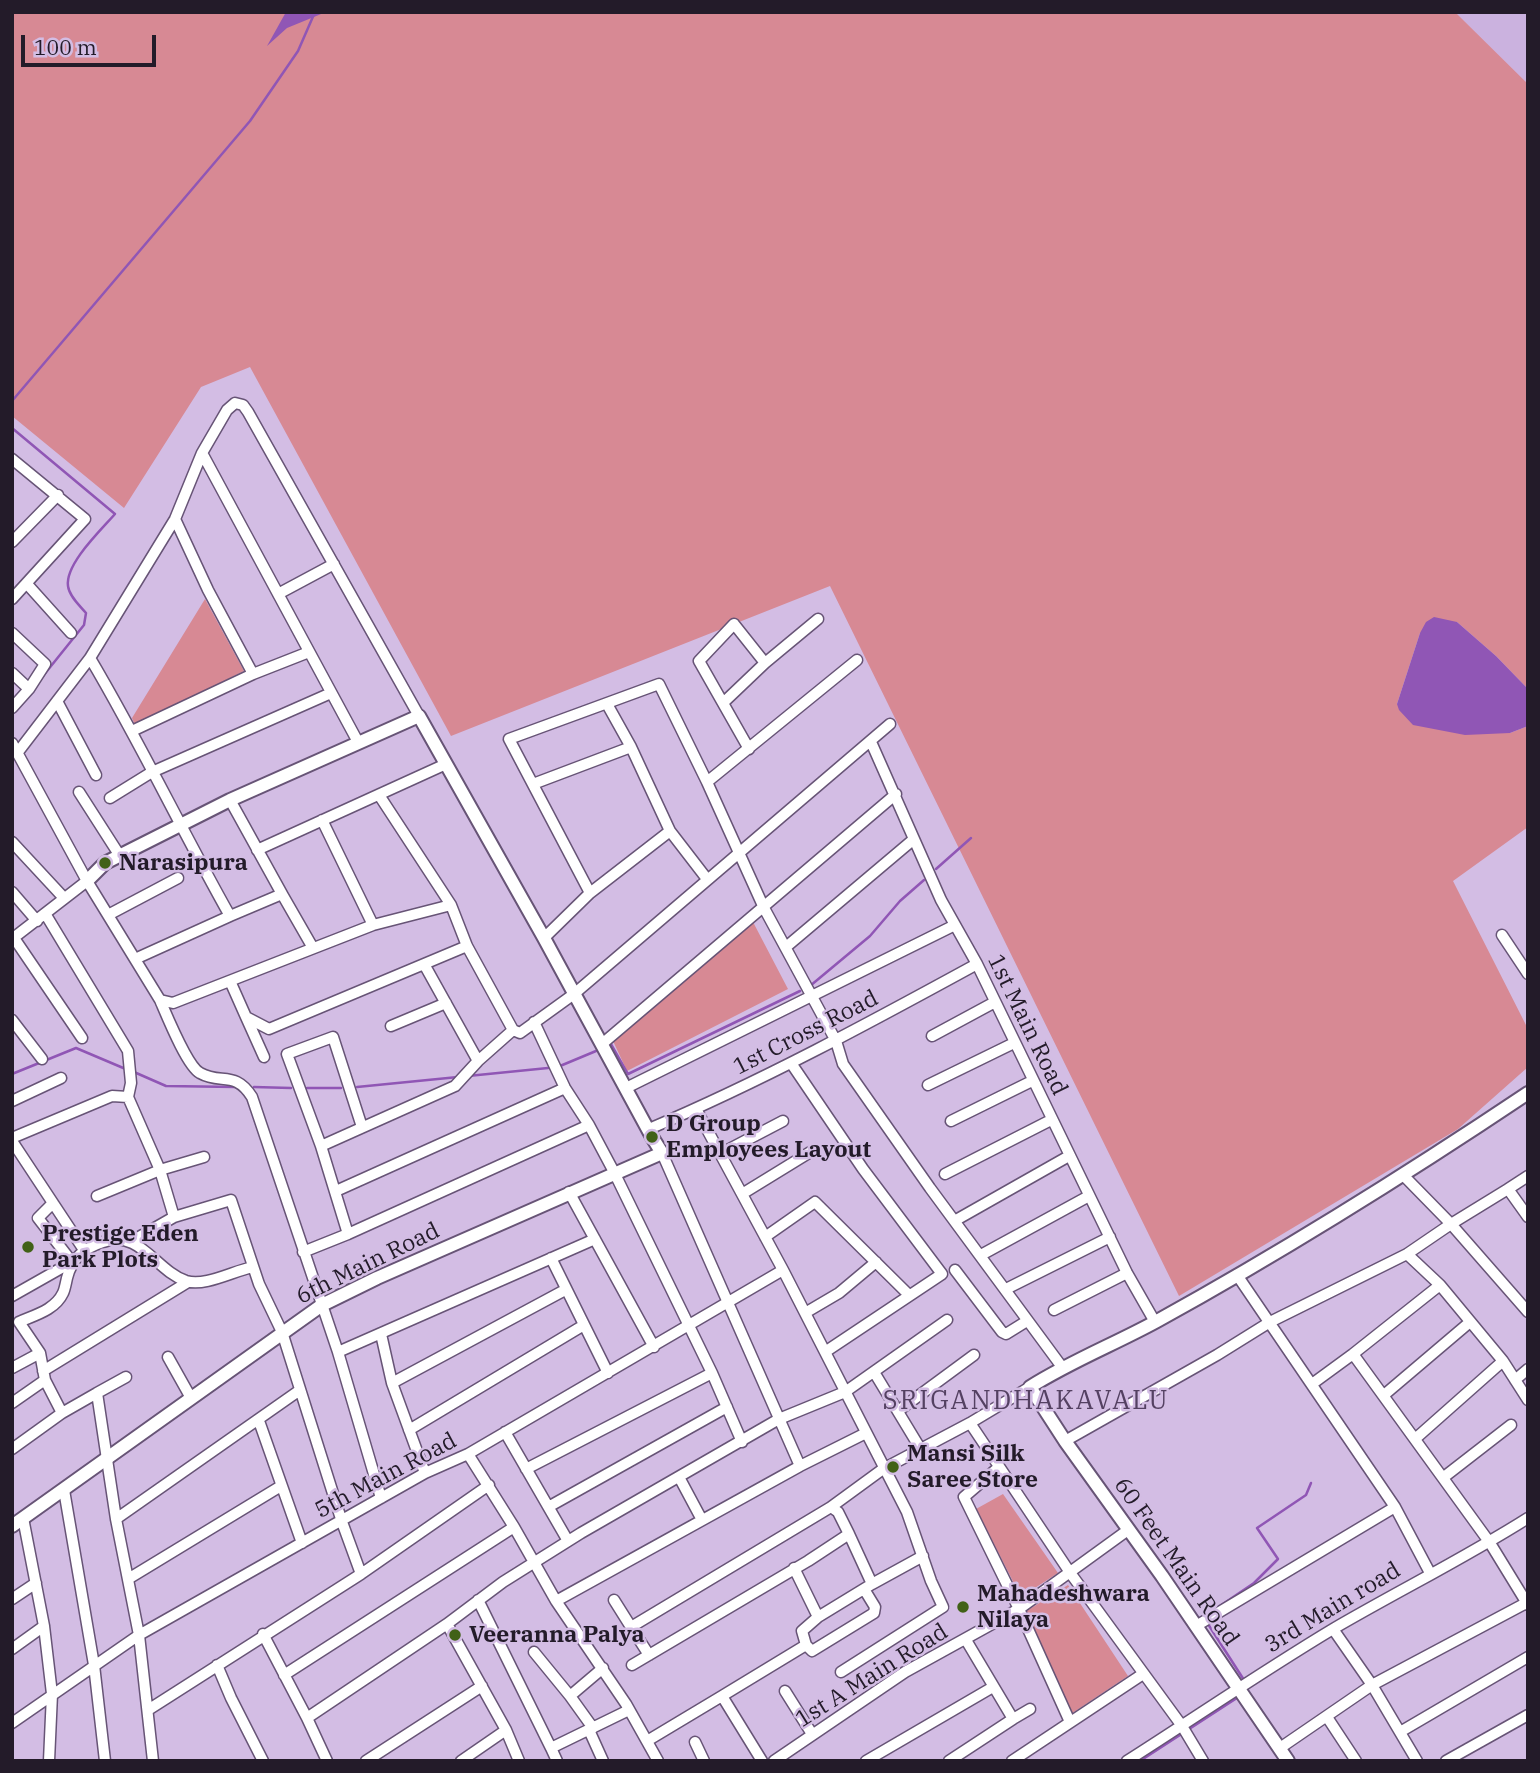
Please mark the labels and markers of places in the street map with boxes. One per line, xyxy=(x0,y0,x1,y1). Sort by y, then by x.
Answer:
place label: Narasipura xyxy=(119,849,248,877)
marker: Narasipura xyxy=(97,855,113,871)
place label: D Group Employees Layout xyxy=(666,1110,871,1164)
marker: D Group Employees Layout xyxy=(644,1129,660,1145)
place label: Prestige Eden Park Plots xyxy=(42,1220,199,1274)
marker: Prestige Eden Park Plots xyxy=(20,1239,36,1255)
place label: Mansi Silk Saree Store xyxy=(907,1440,1038,1494)
marker: Mansi Silk Saree Store xyxy=(885,1459,901,1475)
place label: Mahadeshwara Nilaya xyxy=(977,1580,1150,1634)
marker: Mahadeshwara Nilaya xyxy=(955,1599,971,1615)
place label: Veeranna Palya xyxy=(469,1621,645,1649)
marker: Veeranna Palya xyxy=(447,1627,463,1643)

